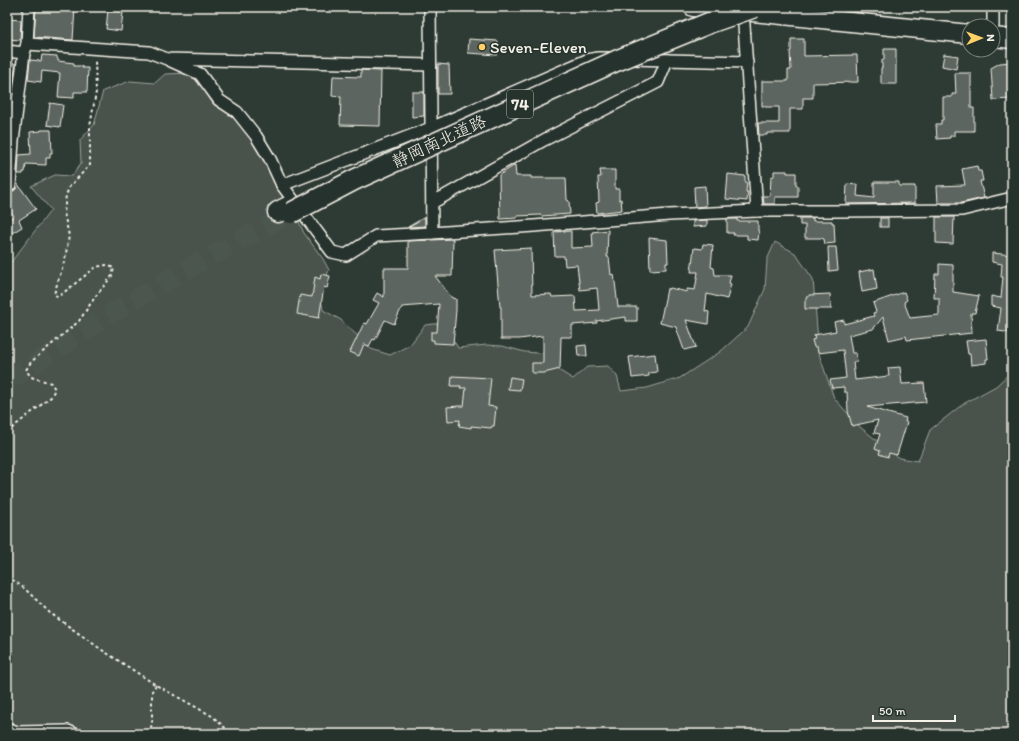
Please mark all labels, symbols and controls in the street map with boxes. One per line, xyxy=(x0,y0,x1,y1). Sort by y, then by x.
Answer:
north arrow xyxy=(961,18,1001,58)
text: N xyxy=(984,34,997,42)
place label: Seven-Eleven xyxy=(490,37,587,57)
marker: Seven-Eleven xyxy=(477,42,487,52)
road number: 74 xyxy=(507,90,533,118)
street label: 静岡南北道路 xyxy=(389,110,489,172)
scale bar xyxy=(873,697,955,723)
text: 50 m xyxy=(879,704,905,718)

